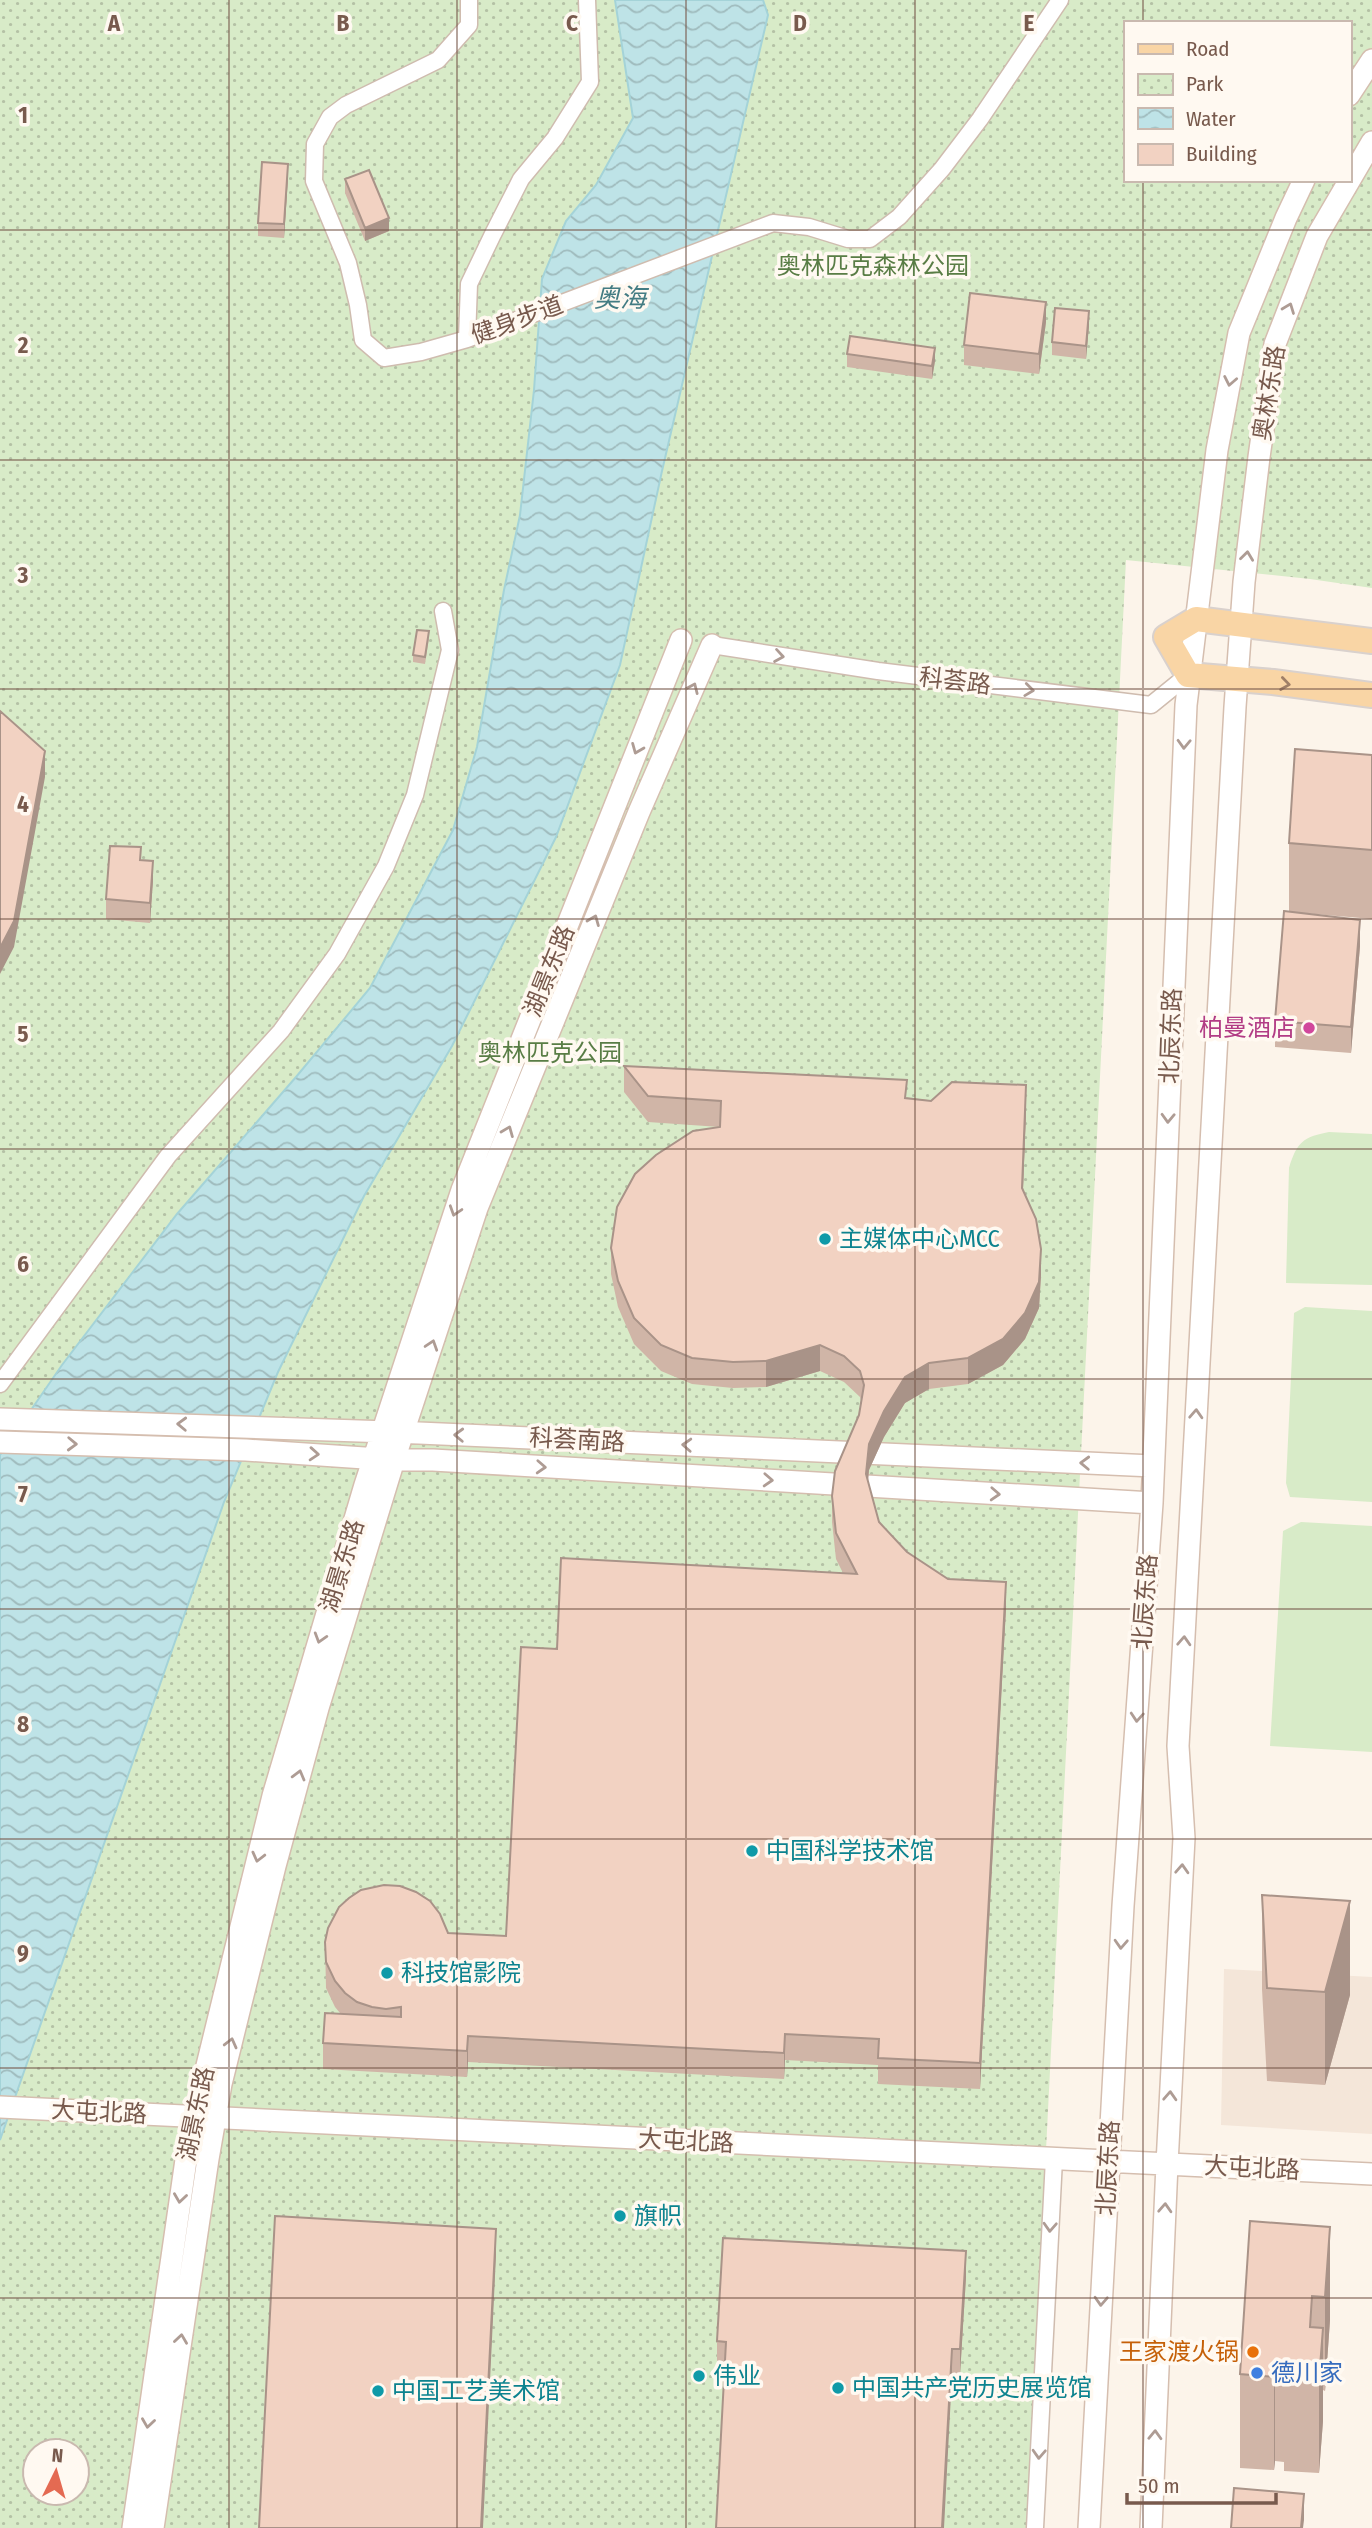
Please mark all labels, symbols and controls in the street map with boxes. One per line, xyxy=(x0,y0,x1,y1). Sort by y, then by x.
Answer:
text: A xyxy=(107,9,121,37)
text: B xyxy=(337,9,350,37)
text: C xyxy=(566,9,578,37)
text: D xyxy=(793,9,807,37)
text: E xyxy=(1024,9,1035,37)
legend xyxy=(1124,21,1351,182)
text: Road xyxy=(1186,36,1230,62)
text: Park xyxy=(1186,71,1224,97)
text: 1 xyxy=(18,101,28,129)
text: Water xyxy=(1186,106,1236,132)
text: Building xyxy=(1186,141,1257,167)
park label: 奥林匹克森林公园 xyxy=(777,252,969,280)
water label: 奥海 xyxy=(594,283,650,314)
street label: 健身步道 xyxy=(467,290,567,350)
one-way arrow xyxy=(1280,303,1294,315)
text: 2 xyxy=(17,331,29,359)
street label: 奥林东路 xyxy=(1248,343,1290,443)
one-way arrow xyxy=(1223,375,1238,387)
one-way arrow xyxy=(1239,550,1254,562)
text: 3 xyxy=(17,561,29,589)
one-way arrow xyxy=(773,648,785,663)
street label: 科荟路 xyxy=(918,663,992,699)
one-way arrow xyxy=(1279,676,1291,691)
one-way arrow xyxy=(685,683,699,695)
one-way arrow xyxy=(1023,683,1035,698)
one-way arrow xyxy=(1176,738,1191,749)
one-way arrow xyxy=(632,742,646,754)
text: 4 xyxy=(17,790,29,818)
one-way arrow xyxy=(586,915,600,927)
street label: 湖景东路 xyxy=(518,921,580,1021)
street label: 北辰东路 xyxy=(1155,988,1187,1084)
place label: 柏曼酒店 xyxy=(1199,1014,1295,1042)
text: 5 xyxy=(17,1020,29,1048)
marker: 柏曼酒店 xyxy=(1301,1020,1317,1036)
park label: 奥林匹克公园 xyxy=(478,1039,622,1067)
one-way arrow xyxy=(1161,1112,1176,1123)
one-way arrow xyxy=(500,1125,514,1137)
one-way arrow xyxy=(449,1205,463,1217)
place label: 主媒体中心MCC xyxy=(839,1225,1000,1253)
marker: 主媒体中心MCC xyxy=(817,1231,833,1247)
text: 6 xyxy=(17,1250,29,1278)
one-way arrow xyxy=(424,1339,438,1352)
one-way arrow xyxy=(1189,1408,1204,1419)
one-way arrow xyxy=(177,1417,188,1432)
street label: 科荟南路 xyxy=(528,1424,626,1456)
one-way arrow xyxy=(453,1427,464,1442)
one-way arrow xyxy=(67,1437,78,1452)
one-way arrow xyxy=(681,1437,692,1452)
one-way arrow xyxy=(309,1447,320,1462)
one-way arrow xyxy=(1079,1455,1090,1470)
one-way arrow xyxy=(536,1459,547,1474)
one-way arrow xyxy=(763,1472,774,1487)
text: 7 xyxy=(18,1480,28,1508)
one-way arrow xyxy=(990,1486,1001,1501)
street label: 湖景东路 xyxy=(315,1516,369,1616)
street label: 北辰东路 xyxy=(1128,1553,1162,1651)
one-way arrow xyxy=(313,1632,328,1644)
one-way arrow xyxy=(1176,1636,1191,1647)
text: 8 xyxy=(17,1710,29,1738)
one-way arrow xyxy=(1130,1712,1145,1723)
one-way arrow xyxy=(291,1769,305,1781)
place label: 中国科学技术馆 xyxy=(766,1837,934,1865)
marker: 中国科学技术馆 xyxy=(744,1843,760,1859)
one-way arrow xyxy=(252,1851,266,1863)
one-way arrow xyxy=(1175,1863,1190,1874)
text: 9 xyxy=(17,1939,29,1967)
one-way arrow xyxy=(1114,1939,1129,1950)
place label: 科技馆影院 xyxy=(401,1959,521,1987)
marker: 科技馆影院 xyxy=(379,1965,395,1981)
one-way arrow xyxy=(223,2037,238,2049)
street label: 湖景东路 xyxy=(172,2064,220,2164)
one-way arrow xyxy=(1163,2090,1178,2101)
street label: 大屯北路 xyxy=(50,2096,148,2128)
street label: 北辰东路 xyxy=(1092,2119,1124,2217)
street label: 大屯北路 xyxy=(637,2125,735,2157)
street label: 大屯北路 xyxy=(1203,2152,1301,2184)
one-way arrow xyxy=(173,2192,188,2204)
place label: 旗帜 xyxy=(634,2202,682,2230)
one-way arrow xyxy=(1157,2202,1172,2213)
marker: 旗帜 xyxy=(612,2208,628,2224)
one-way arrow xyxy=(1043,2222,1058,2233)
one-way arrow xyxy=(1094,2296,1109,2307)
one-way arrow xyxy=(174,2333,189,2345)
place label: 王家渡火锅 xyxy=(1119,2338,1239,2366)
marker: 王家渡火锅 xyxy=(1245,2344,1261,2360)
place label: 德川家 xyxy=(1271,2359,1343,2387)
place label: 伟业 xyxy=(713,2362,761,2390)
marker: 德川家 xyxy=(1249,2365,1265,2381)
marker: 伟业 xyxy=(691,2368,707,2384)
place label: 中国共产党历史展览馆 xyxy=(852,2374,1092,2402)
place label: 中国工艺美术馆 xyxy=(392,2377,560,2405)
marker: 中国共产党历史展览馆 xyxy=(830,2380,846,2396)
marker: 中国工艺美术馆 xyxy=(370,2383,386,2399)
one-way arrow xyxy=(141,2417,156,2429)
one-way arrow xyxy=(1148,2430,1163,2441)
north arrow xyxy=(21,2437,91,2507)
text: N xyxy=(51,2444,64,2468)
one-way arrow xyxy=(1031,2449,1046,2460)
scale bar xyxy=(1127,2462,1276,2506)
text: 50 m xyxy=(1138,2473,1180,2499)

